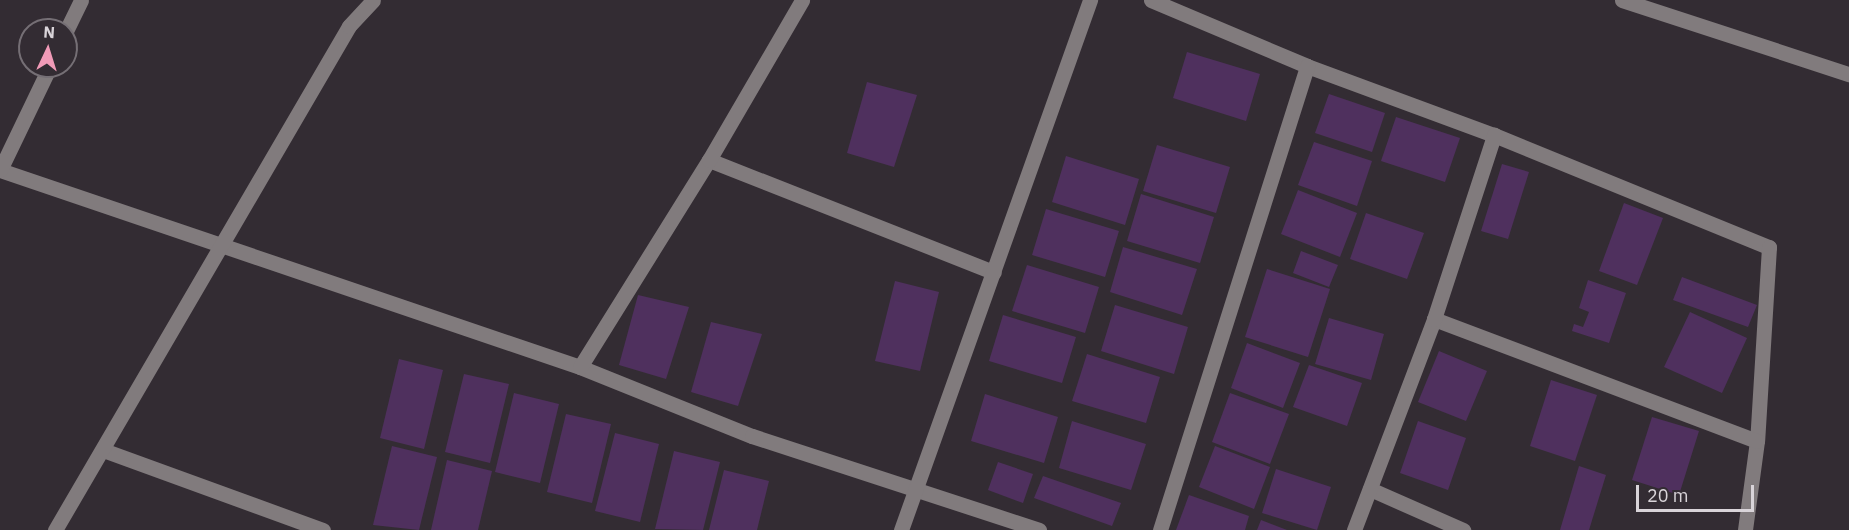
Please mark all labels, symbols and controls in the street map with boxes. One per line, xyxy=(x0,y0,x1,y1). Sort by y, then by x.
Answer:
north arrow xyxy=(18,18,78,78)
text: N xyxy=(43,22,56,42)
scale bar xyxy=(1639,473,1758,511)
text: 20 m xyxy=(1647,484,1689,507)

